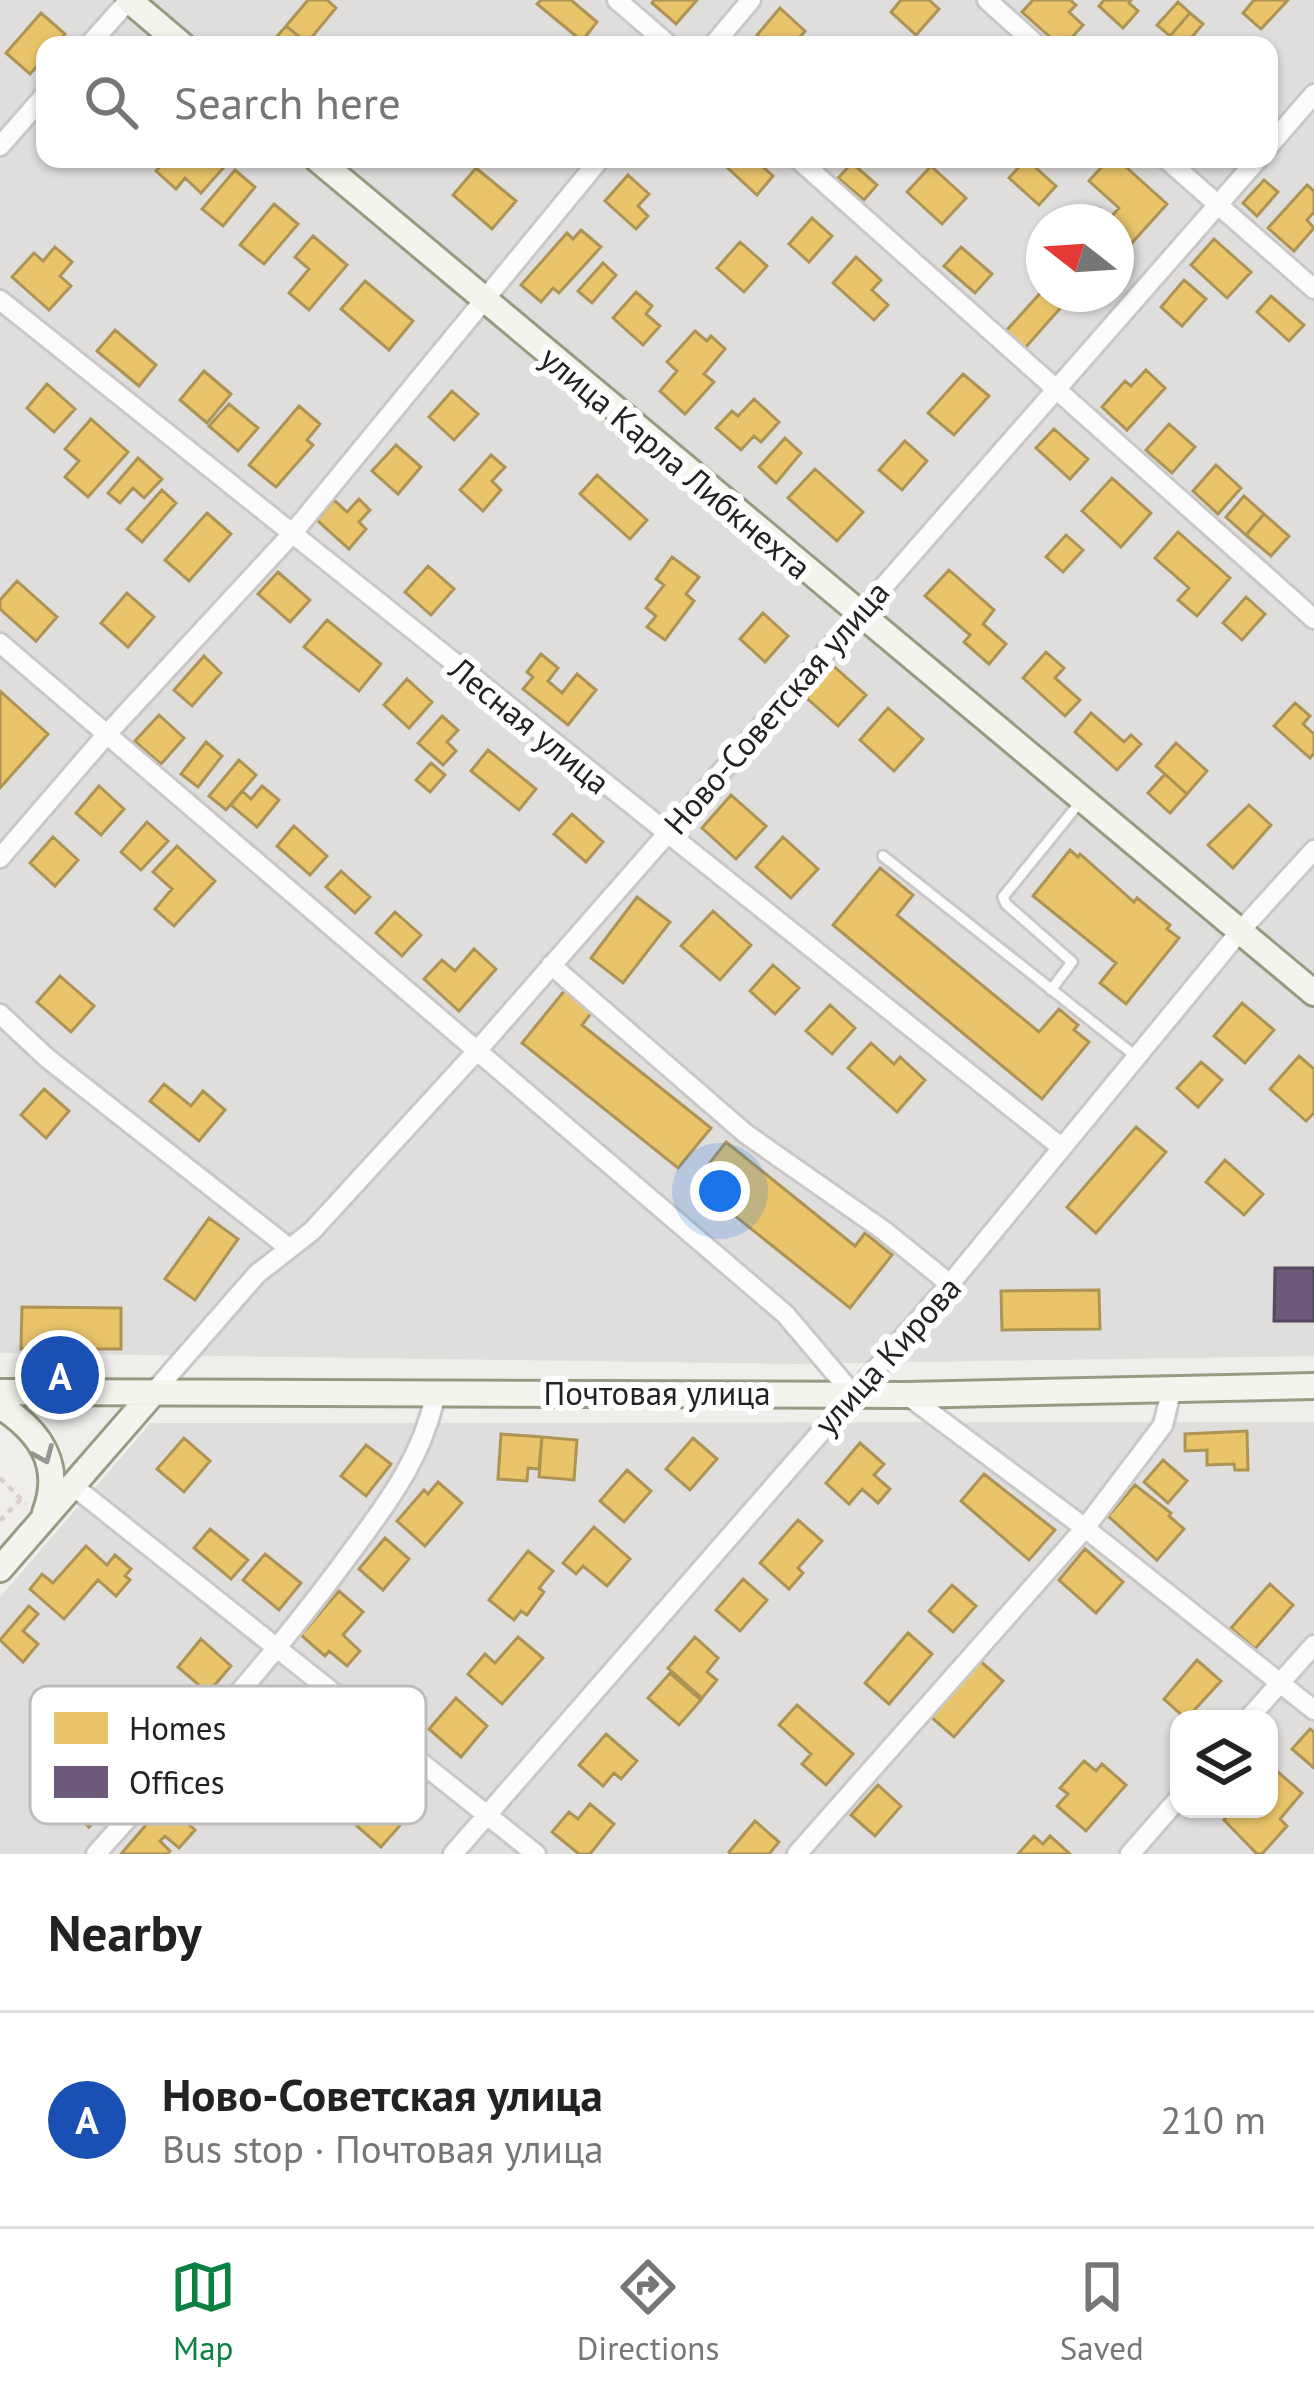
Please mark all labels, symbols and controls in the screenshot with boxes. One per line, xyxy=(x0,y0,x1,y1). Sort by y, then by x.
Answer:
search box xyxy=(36,36,1278,168)
icon: search xyxy=(78,69,144,135)
text: Search here xyxy=(174,73,401,131)
north arrow xyxy=(1026,204,1134,312)
street label: улица Карла Либкнехта xyxy=(532,336,820,588)
street label: Ново-Советская улица xyxy=(654,571,898,843)
street label: Лесная улица xyxy=(440,646,619,803)
your location xyxy=(690,1161,750,1221)
street label: улица Кирова xyxy=(804,1267,970,1443)
pin: A xyxy=(21,1330,99,1420)
street label: Почтовая улица xyxy=(543,1371,771,1414)
one-way arrow xyxy=(30,1443,54,1464)
legend xyxy=(30,1686,426,1824)
text: Homes xyxy=(129,1706,226,1749)
map controls xyxy=(1170,1710,1278,1818)
button: layers xyxy=(1170,1710,1278,1818)
text: Offices xyxy=(129,1760,225,1803)
text: Nearby xyxy=(48,1899,202,1965)
text: Ново-Советская улица xyxy=(162,2065,603,2123)
text: A xyxy=(75,2094,99,2145)
text: 210 m xyxy=(1160,2094,1266,2145)
text: Bus stop · Почтовая улица xyxy=(162,2123,604,2174)
tab: Map xyxy=(170,2254,236,2369)
tab: Directions xyxy=(577,2254,719,2369)
tab: Saved xyxy=(1060,2254,1144,2369)

